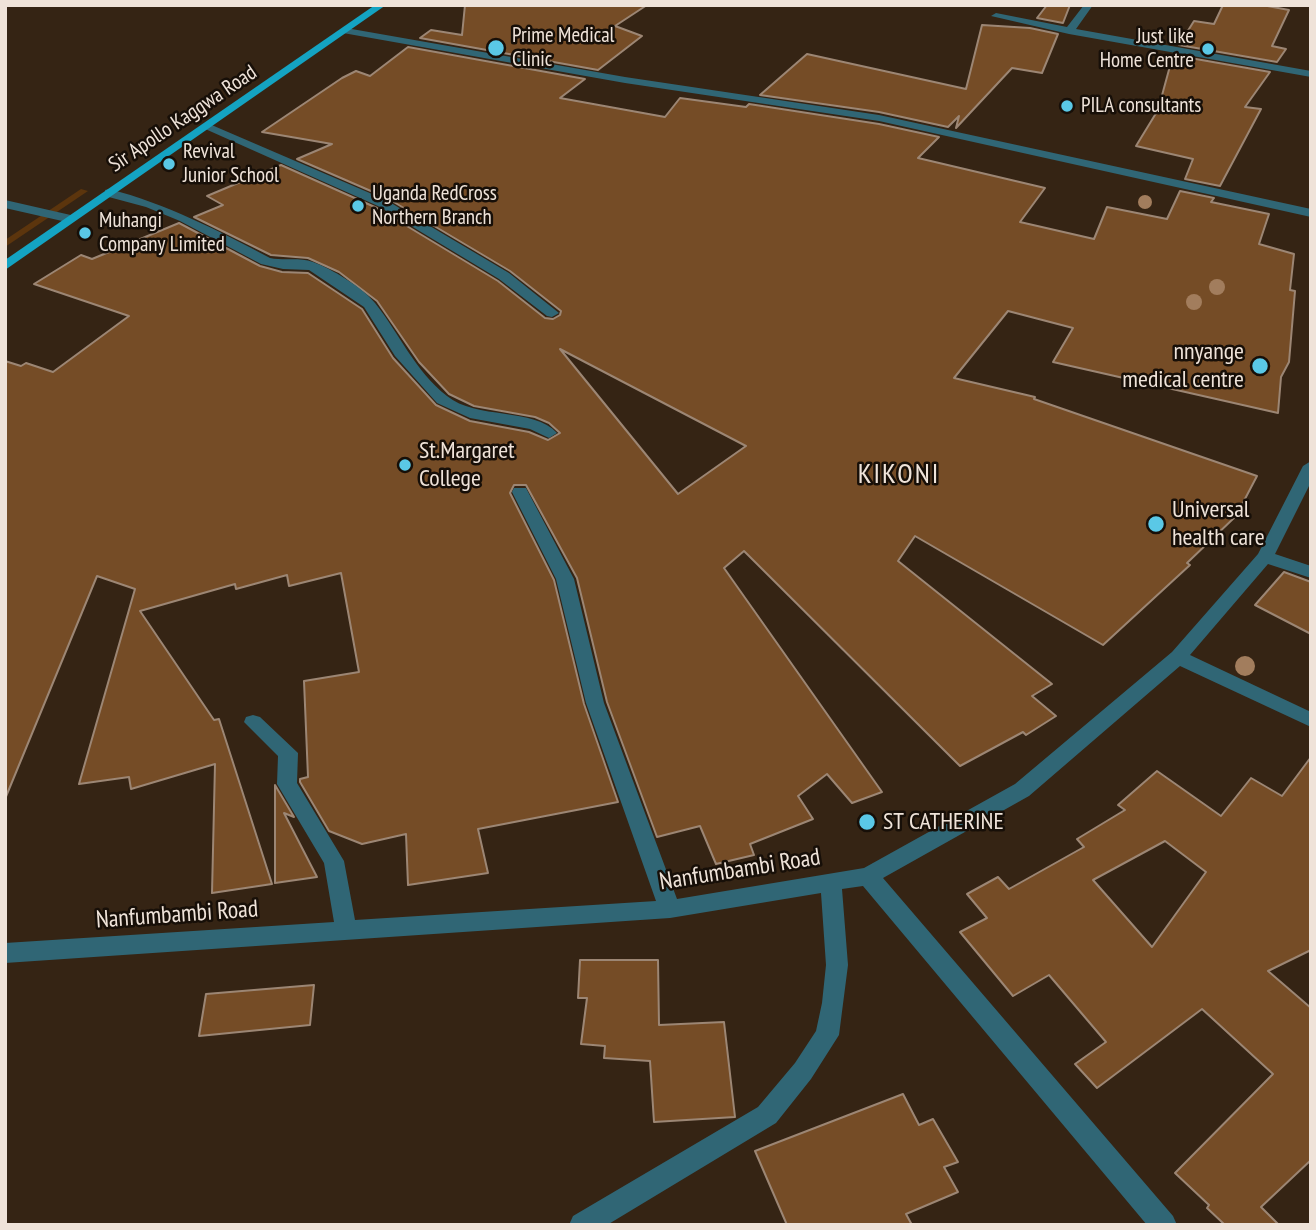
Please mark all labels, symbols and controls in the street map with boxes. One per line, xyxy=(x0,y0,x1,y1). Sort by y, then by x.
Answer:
place label: Prime Medical Clinic xyxy=(512,23,614,73)
place label: Just like Home Centre xyxy=(1100,24,1194,74)
marker: Prime Medical Clinic xyxy=(486,38,506,58)
marker: Just like Home Centre xyxy=(1200,41,1216,57)
street label: Sir Apollo Kaggwa Road xyxy=(104,60,262,178)
place label: PILA consultants xyxy=(1081,93,1201,119)
marker: PILA consultants xyxy=(1059,98,1075,114)
place label: Revival Junior School xyxy=(183,139,279,189)
marker: Revival Junior School xyxy=(161,156,177,172)
place label: Uganda RedCross Northern Branch xyxy=(372,181,497,231)
marker: Uganda RedCross Northern Branch xyxy=(350,198,366,214)
place label: Muhangi Company Limited xyxy=(99,208,225,258)
marker: Muhangi Company Limited xyxy=(77,225,93,241)
place label: nnyange medical centre xyxy=(1122,338,1244,394)
marker: nnyange medical centre xyxy=(1250,356,1270,376)
place label: St.Margaret College xyxy=(419,437,515,493)
marker: St.Margaret College xyxy=(397,457,413,473)
district label: KIKONI xyxy=(858,458,940,492)
place label: Universal health care xyxy=(1172,496,1265,552)
marker: Universal health care xyxy=(1146,514,1166,534)
place label: ST CATHERINE xyxy=(883,808,1004,836)
marker: ST CATHERINE xyxy=(857,812,877,832)
street label: Nanfumbambi Road xyxy=(657,843,823,897)
street label: Nanfumbambi Road xyxy=(95,895,259,935)

